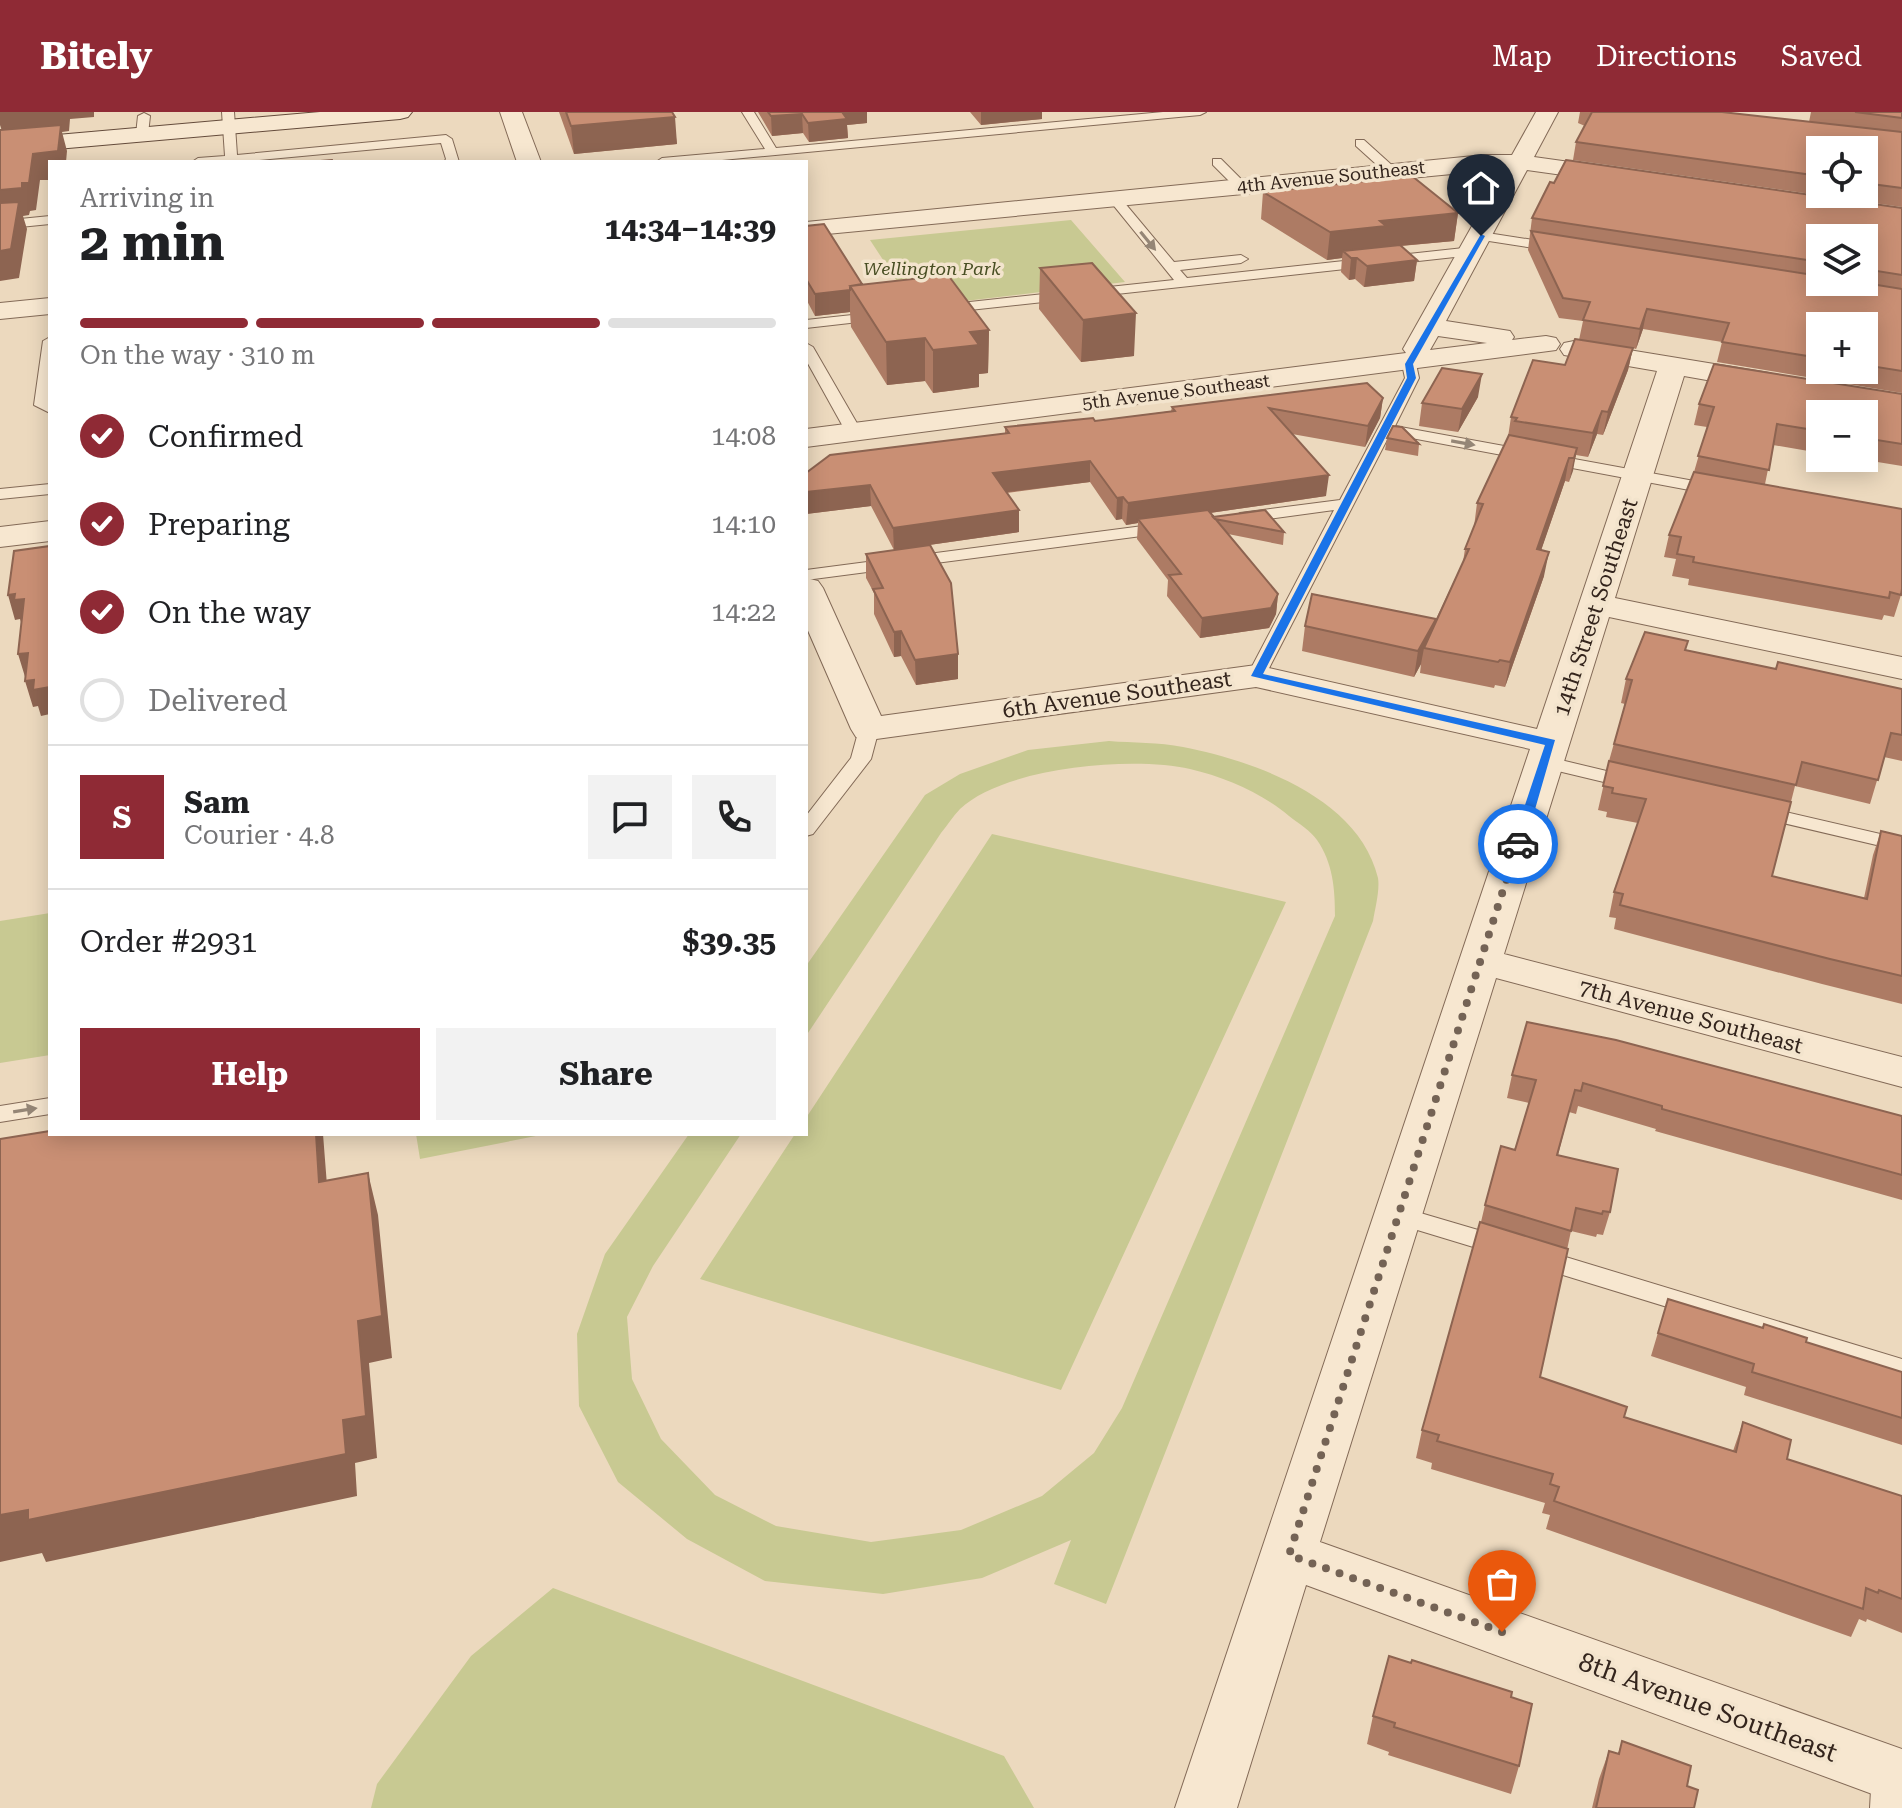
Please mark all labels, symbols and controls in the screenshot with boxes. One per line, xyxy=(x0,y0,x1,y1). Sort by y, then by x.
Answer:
text: Bitely xyxy=(40,34,152,78)
text: Map xyxy=(1492,40,1552,73)
text: Directions xyxy=(1596,40,1737,73)
text: Saved xyxy=(1781,40,1862,73)
map controls xyxy=(1806,136,1878,472)
button: locate xyxy=(1806,136,1878,208)
pin xyxy=(1447,154,1515,236)
street label: 4th Avenue Southeast xyxy=(1236,156,1426,197)
icon: home xyxy=(1459,166,1503,210)
text: Arriving in xyxy=(80,183,214,213)
text: 14:34–14:39 xyxy=(604,211,776,246)
text: 2 min xyxy=(80,212,225,273)
button: layers xyxy=(1806,224,1878,296)
one-way arrow xyxy=(1139,231,1156,251)
park label: Wellington Park xyxy=(863,258,1001,279)
button: + xyxy=(1806,312,1878,384)
text: On the way · 310 m xyxy=(80,340,315,370)
street label: 5th Avenue Southeast xyxy=(1081,370,1271,413)
button: − xyxy=(1806,400,1878,472)
icon: check xyxy=(80,414,124,458)
text: Confirmed xyxy=(148,419,303,454)
text: 14:08 xyxy=(711,421,776,451)
one-way arrow xyxy=(1451,437,1476,450)
street label: 14th Street Southeast xyxy=(1548,495,1643,719)
icon: check xyxy=(80,502,124,546)
text: Preparing xyxy=(148,507,290,542)
text: 14:10 xyxy=(711,509,776,539)
icon: check xyxy=(80,590,124,634)
text: On the way xyxy=(148,595,311,630)
text: 14:22 xyxy=(711,597,776,627)
street label: 6th Avenue Southeast xyxy=(1001,666,1233,723)
text: Delivered xyxy=(148,683,287,718)
button: chat xyxy=(588,775,672,859)
button: phone xyxy=(692,775,776,859)
text: Sam xyxy=(184,785,250,820)
text: S xyxy=(113,800,131,835)
courier xyxy=(1478,804,1558,884)
text: Courier · 4.8 xyxy=(184,820,334,850)
icon: car xyxy=(1496,822,1540,866)
text: Order #2931 xyxy=(80,924,258,959)
text: $39.35 xyxy=(683,924,776,959)
street label: 7th Avenue Southeast xyxy=(1576,975,1806,1058)
button: Help xyxy=(80,1028,420,1120)
button: Share xyxy=(436,1028,776,1120)
one-way arrow xyxy=(13,1103,38,1115)
pin xyxy=(1468,1550,1536,1632)
icon: bag xyxy=(1480,1562,1524,1606)
street label: 8th Avenue Southeast xyxy=(1575,1646,1842,1768)

